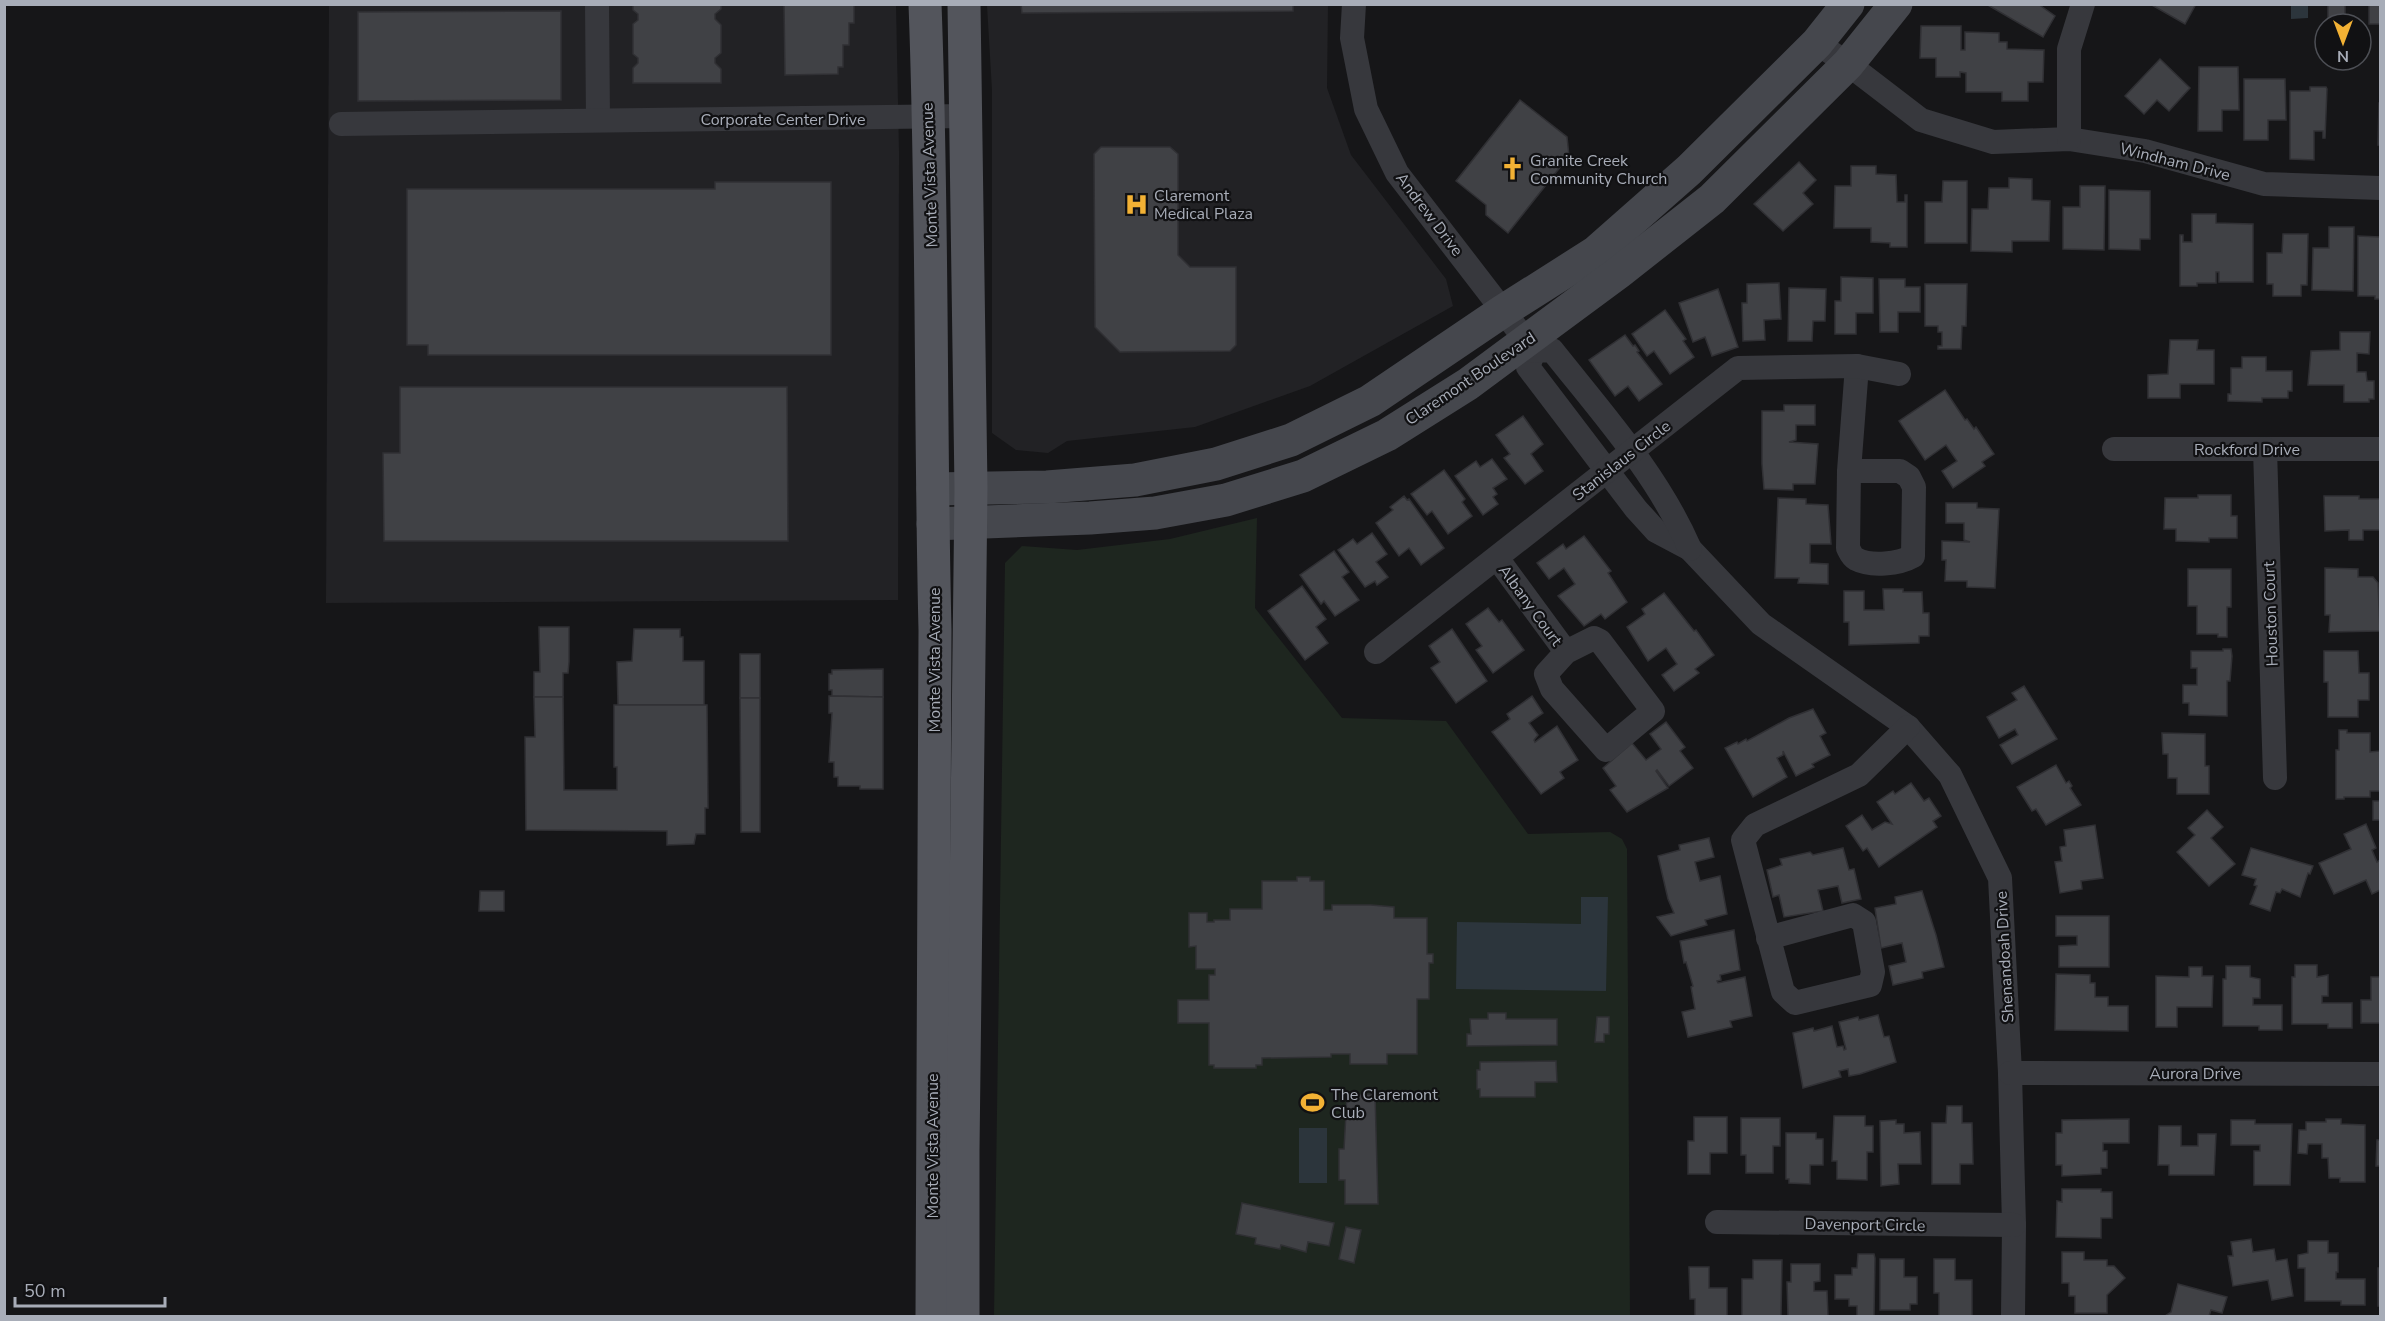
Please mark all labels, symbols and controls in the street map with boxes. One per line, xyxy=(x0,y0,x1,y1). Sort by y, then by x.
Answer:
north arrow xyxy=(2313,12,2373,72)
text: N xyxy=(2337,45,2349,67)
street label: Monte Vista Avenue xyxy=(916,102,944,248)
street label: Corporate Center Drive xyxy=(701,109,865,131)
street label: Windham Drive xyxy=(2117,138,2232,186)
place label: Granite Creek Community Church xyxy=(1530,150,1667,190)
church icon: Granite Creek Community Church xyxy=(1499,156,1525,182)
street label: Andrew Drive xyxy=(1390,168,1468,261)
place label: Claremont Medical Plaza xyxy=(1154,185,1253,225)
hospital icon: Claremont Medical Plaza xyxy=(1123,191,1149,217)
street label: Claremont Boulevard xyxy=(1401,327,1540,431)
street label: Stanislaus Circle xyxy=(1568,415,1675,506)
street label: Rockford Drive xyxy=(2194,439,2300,461)
street label: Albany Court xyxy=(1493,561,1567,651)
street label: Houston Court xyxy=(2258,561,2284,667)
street label: Monte Vista Avenue xyxy=(924,588,946,732)
street label: Shenandoah Drive xyxy=(1991,890,2019,1023)
street label: Aurora Drive xyxy=(2149,1063,2241,1085)
street label: Monte Vista Avenue xyxy=(922,1074,944,1218)
place label: The Claremont Club xyxy=(1331,1084,1438,1124)
sports icon: The Claremont Club xyxy=(1300,1090,1326,1116)
street label: Davenport Circle xyxy=(1804,1213,1926,1237)
scale bar xyxy=(15,1270,165,1308)
text: 50 m xyxy=(24,1279,66,1303)

